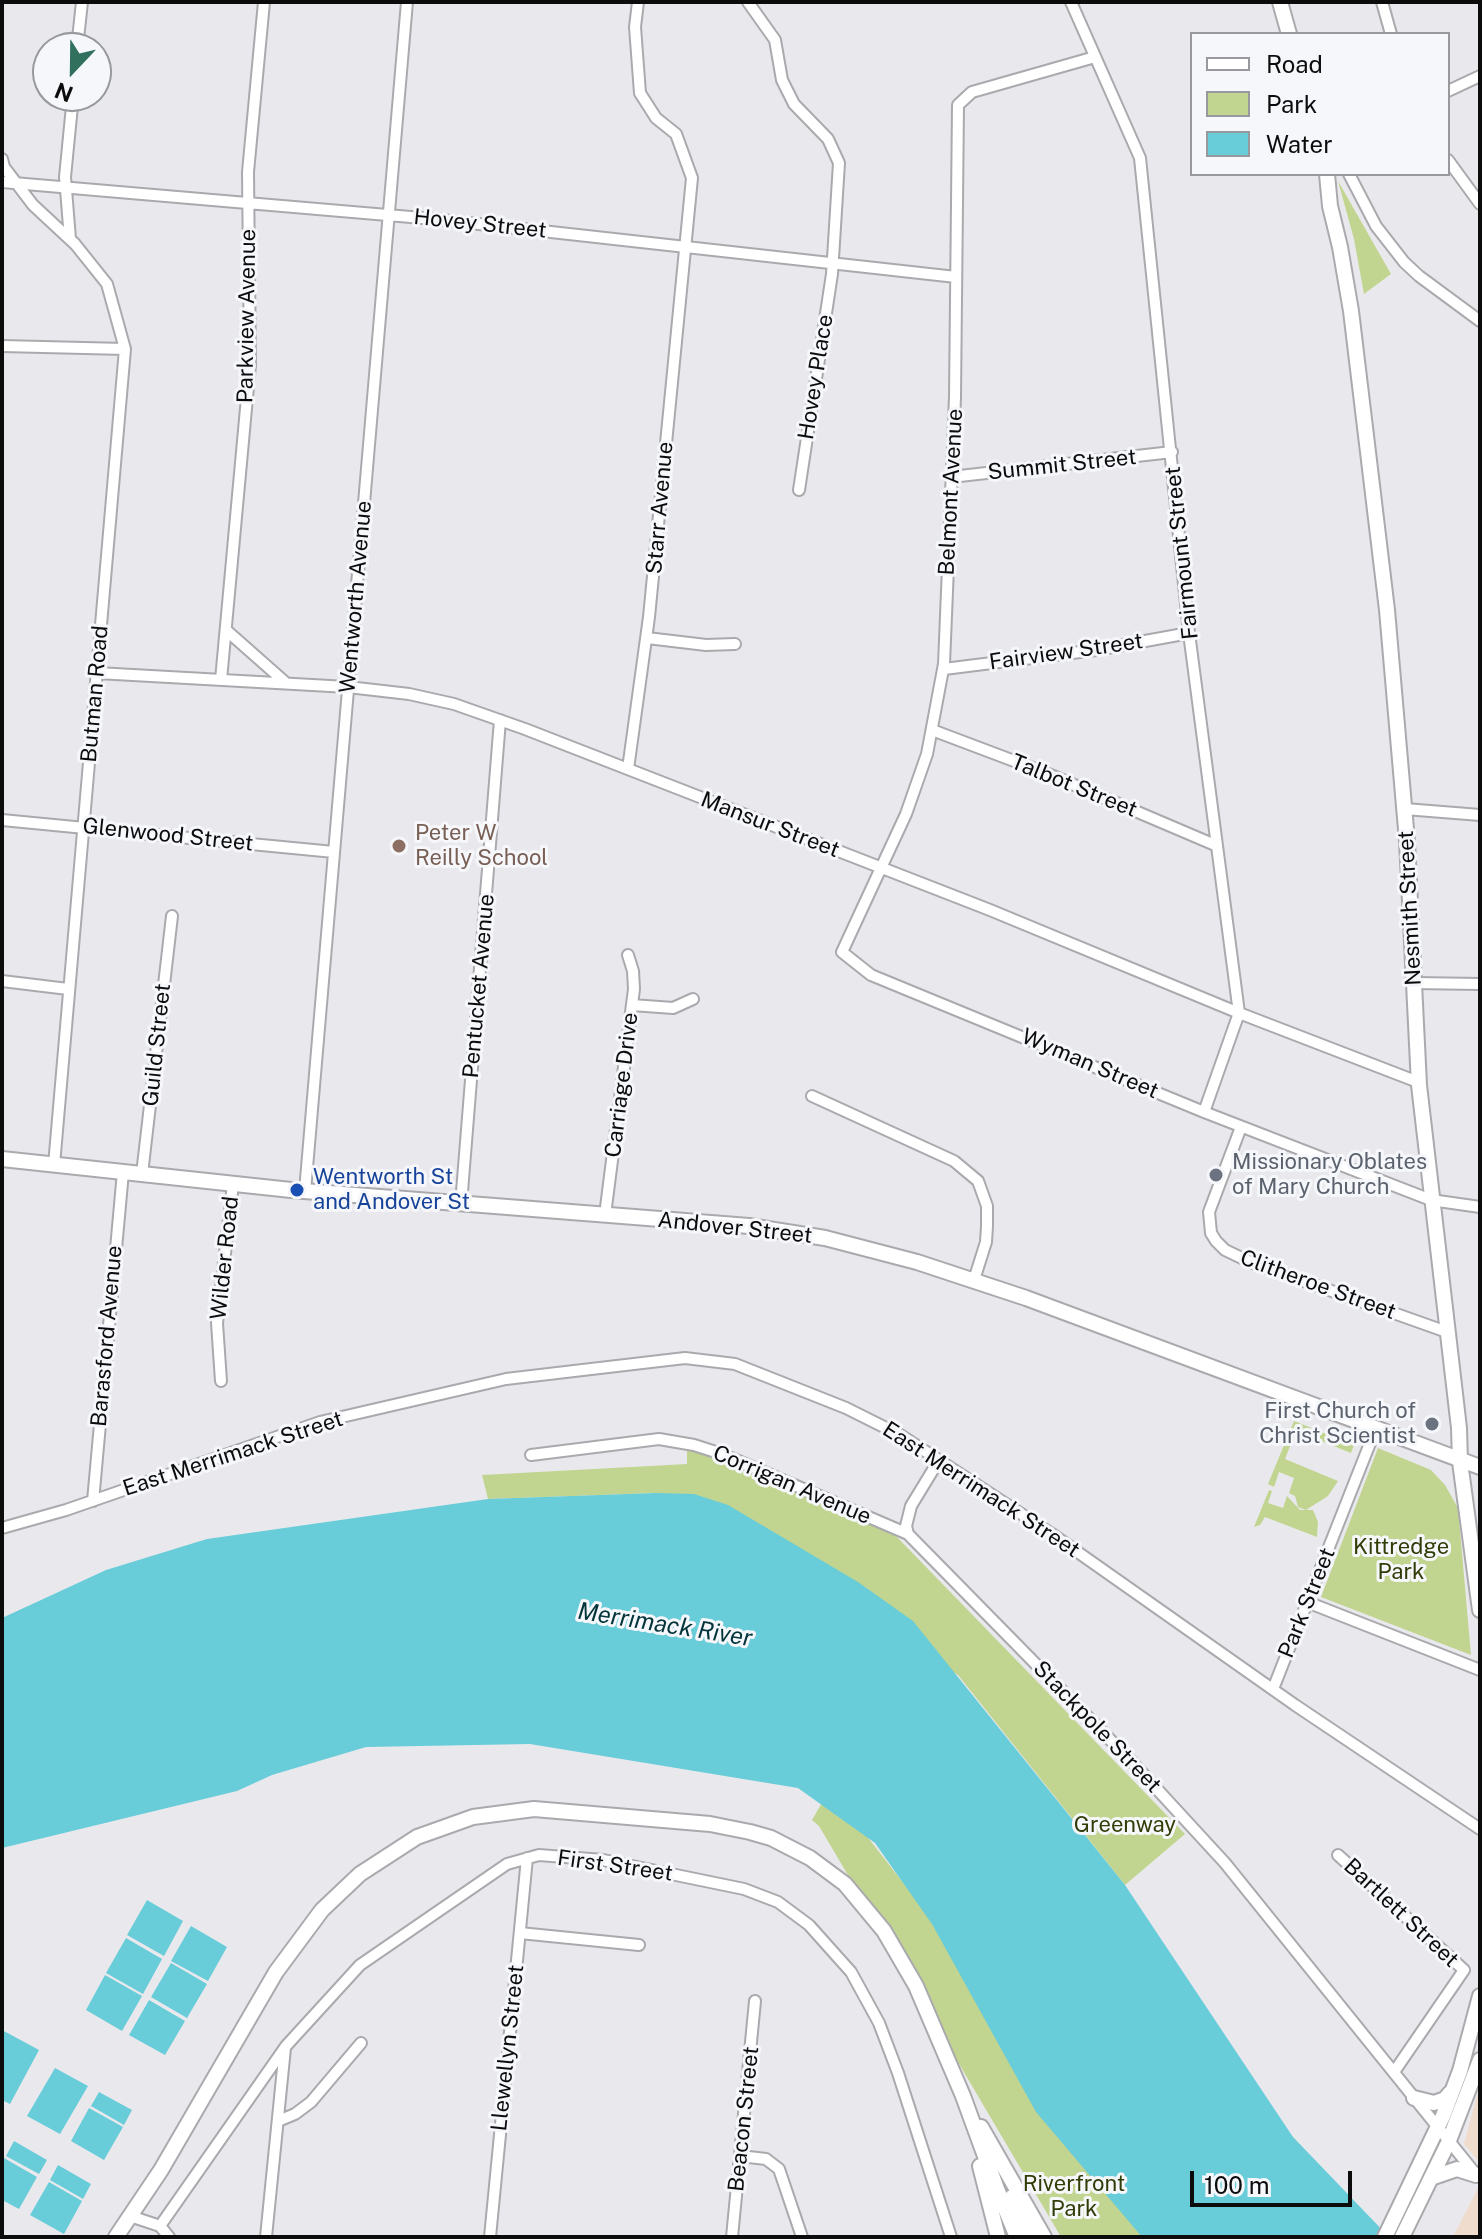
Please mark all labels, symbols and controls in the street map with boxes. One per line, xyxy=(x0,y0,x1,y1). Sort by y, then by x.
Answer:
north arrow xyxy=(32,32,112,112)
legend xyxy=(1190,32,1450,176)
text: Road xyxy=(1266,50,1323,78)
text: N xyxy=(51,77,77,108)
text: Park xyxy=(1266,90,1317,118)
text: Water xyxy=(1266,130,1333,158)
street label: Hovey Street xyxy=(412,204,548,244)
street label: Parkview Avenue xyxy=(232,229,262,403)
street label: Hovey Place xyxy=(793,313,839,441)
street label: Belmont Avenue xyxy=(933,408,969,576)
street label: Starr Avenue xyxy=(641,441,679,575)
street label: Summit Street xyxy=(986,444,1138,486)
street label: Fairmount Street xyxy=(1160,465,1204,641)
street label: Wentworth Avenue xyxy=(334,500,378,694)
street label: Butman Road xyxy=(76,624,114,764)
street label: Fairview Street xyxy=(987,628,1145,676)
street label: Talbot Street xyxy=(1007,749,1141,823)
street label: Mansur Street xyxy=(697,786,843,864)
street label: Glenwood Street xyxy=(81,813,255,857)
place label: Peter W Reilly School xyxy=(415,820,548,872)
street label: Nesmith Street xyxy=(1393,830,1427,986)
marker: Peter W Reilly School xyxy=(390,837,408,855)
street label: Pentucket Avenue xyxy=(458,893,500,1079)
street label: Guild Street xyxy=(137,982,177,1108)
street label: Carriage Drive xyxy=(600,1011,644,1159)
street label: Wyman Street xyxy=(1018,1023,1162,1105)
place label: Missionary Oblates of Mary Church xyxy=(1232,1149,1427,1200)
place label: Wentworth St and Andover St xyxy=(313,1164,470,1216)
marker: Missionary Oblates of Mary Church xyxy=(1207,1166,1225,1184)
marker: Wentworth St and Andover St xyxy=(288,1181,306,1199)
street label: Wilder Road xyxy=(205,1195,245,1321)
street label: Andover Street xyxy=(656,1207,814,1249)
street label: Barasford Avenue xyxy=(86,1244,128,1428)
street label: Clitheroe Street xyxy=(1237,1245,1399,1325)
place label: First Church of Christ Scientist xyxy=(1259,1398,1416,1450)
street label: East Merrimack Street xyxy=(120,1406,346,1502)
marker: First Church of Christ Scientist xyxy=(1423,1415,1441,1433)
street label: East Merrimack Street xyxy=(877,1416,1085,1564)
street label: Corrigan Avenue xyxy=(709,1440,875,1530)
park label: Kittredge Park xyxy=(1353,1534,1449,1586)
street label: Park Street xyxy=(1273,1544,1341,1662)
water label: Merrimack River xyxy=(576,1597,754,1653)
street label: Stackpole Street xyxy=(1027,1656,1167,1798)
park label: Greenway xyxy=(1074,1812,1176,1838)
street label: First Street xyxy=(556,1845,674,1887)
street label: Bartlett Street xyxy=(1338,1853,1464,1973)
street label: Llewellyn Street xyxy=(486,1963,530,2133)
street label: Beacon Street xyxy=(723,2045,765,2193)
scale bar xyxy=(1194,2155,1356,2205)
park label: Riverfront Park xyxy=(1023,2171,1125,2222)
text: 100 m xyxy=(1204,2171,1270,2199)

